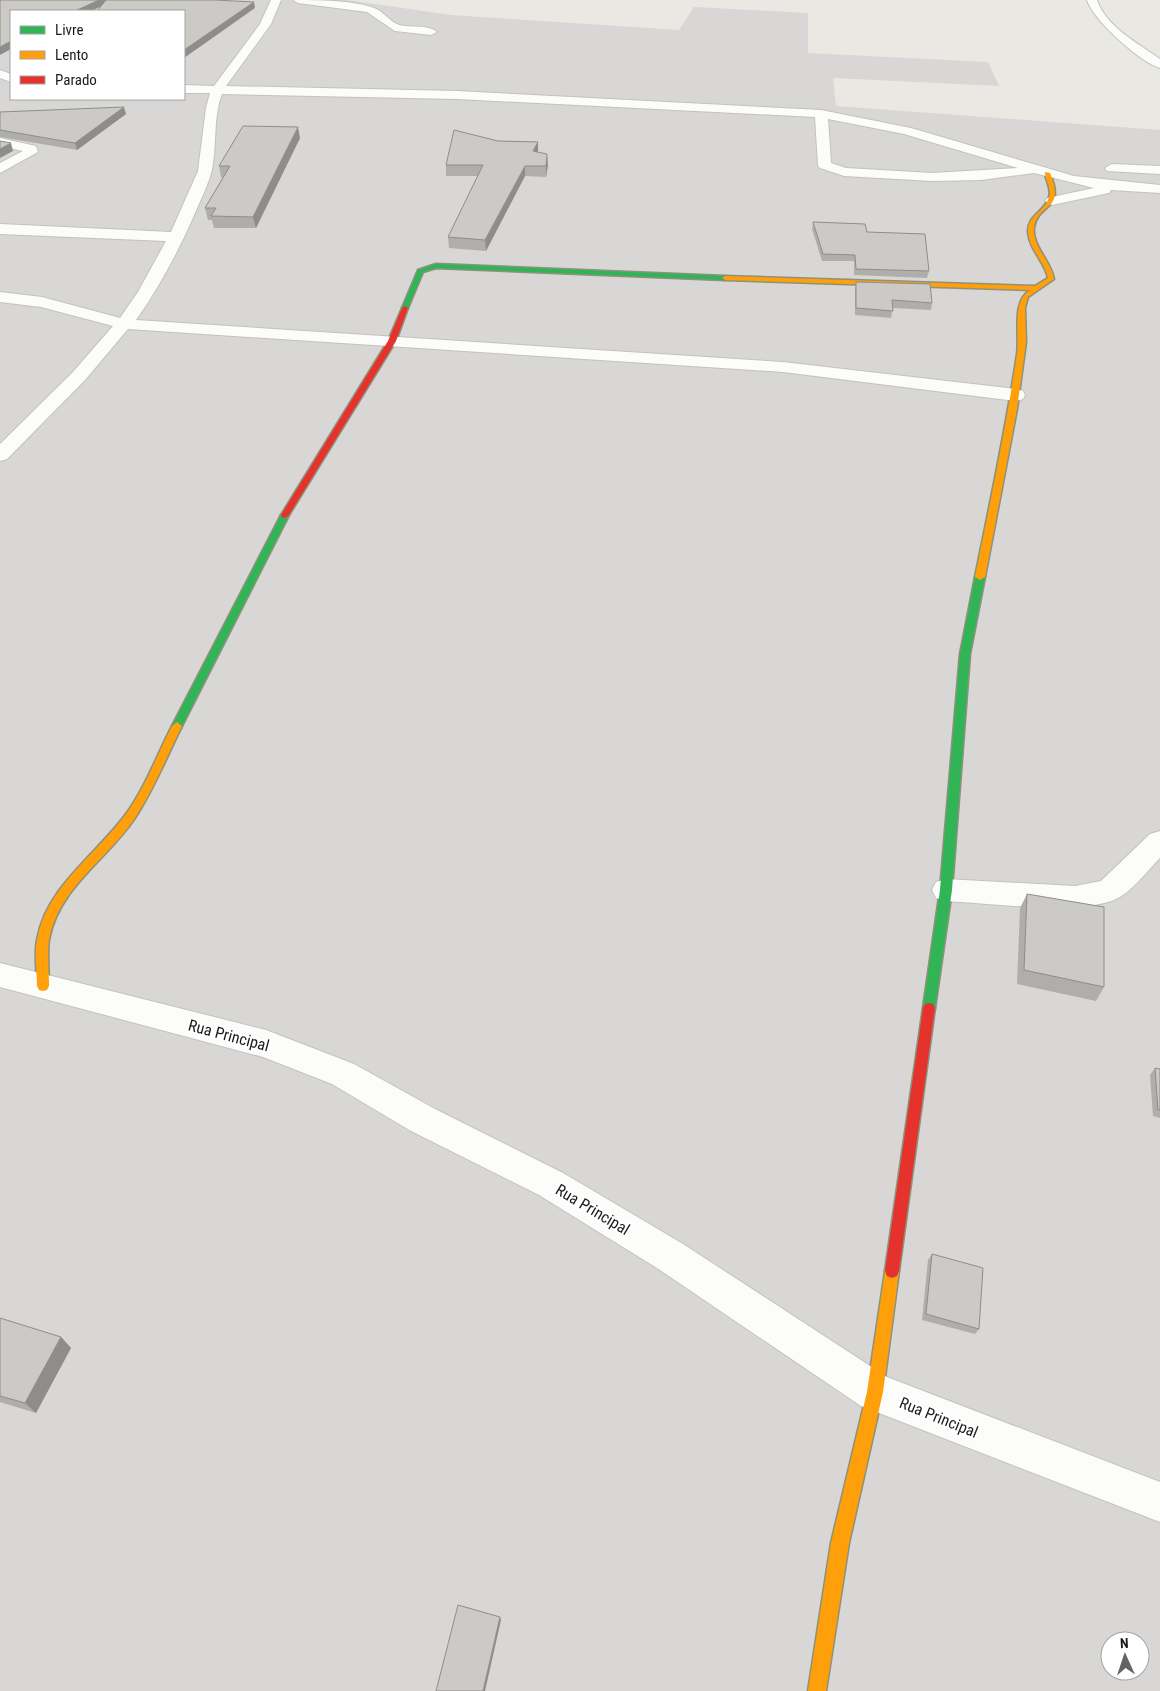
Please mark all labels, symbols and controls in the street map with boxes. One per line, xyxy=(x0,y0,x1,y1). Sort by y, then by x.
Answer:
legend xyxy=(10,10,185,100)
text: Livre xyxy=(55,21,83,39)
text: Lento xyxy=(55,46,88,64)
text: Parado xyxy=(55,71,97,89)
street label: Rua Principal xyxy=(186,1016,271,1055)
street label: Rua Principal xyxy=(552,1180,633,1239)
street label: Rua Principal xyxy=(897,1393,981,1442)
north arrow xyxy=(1100,1631,1150,1681)
text: N xyxy=(1120,1635,1129,1651)

